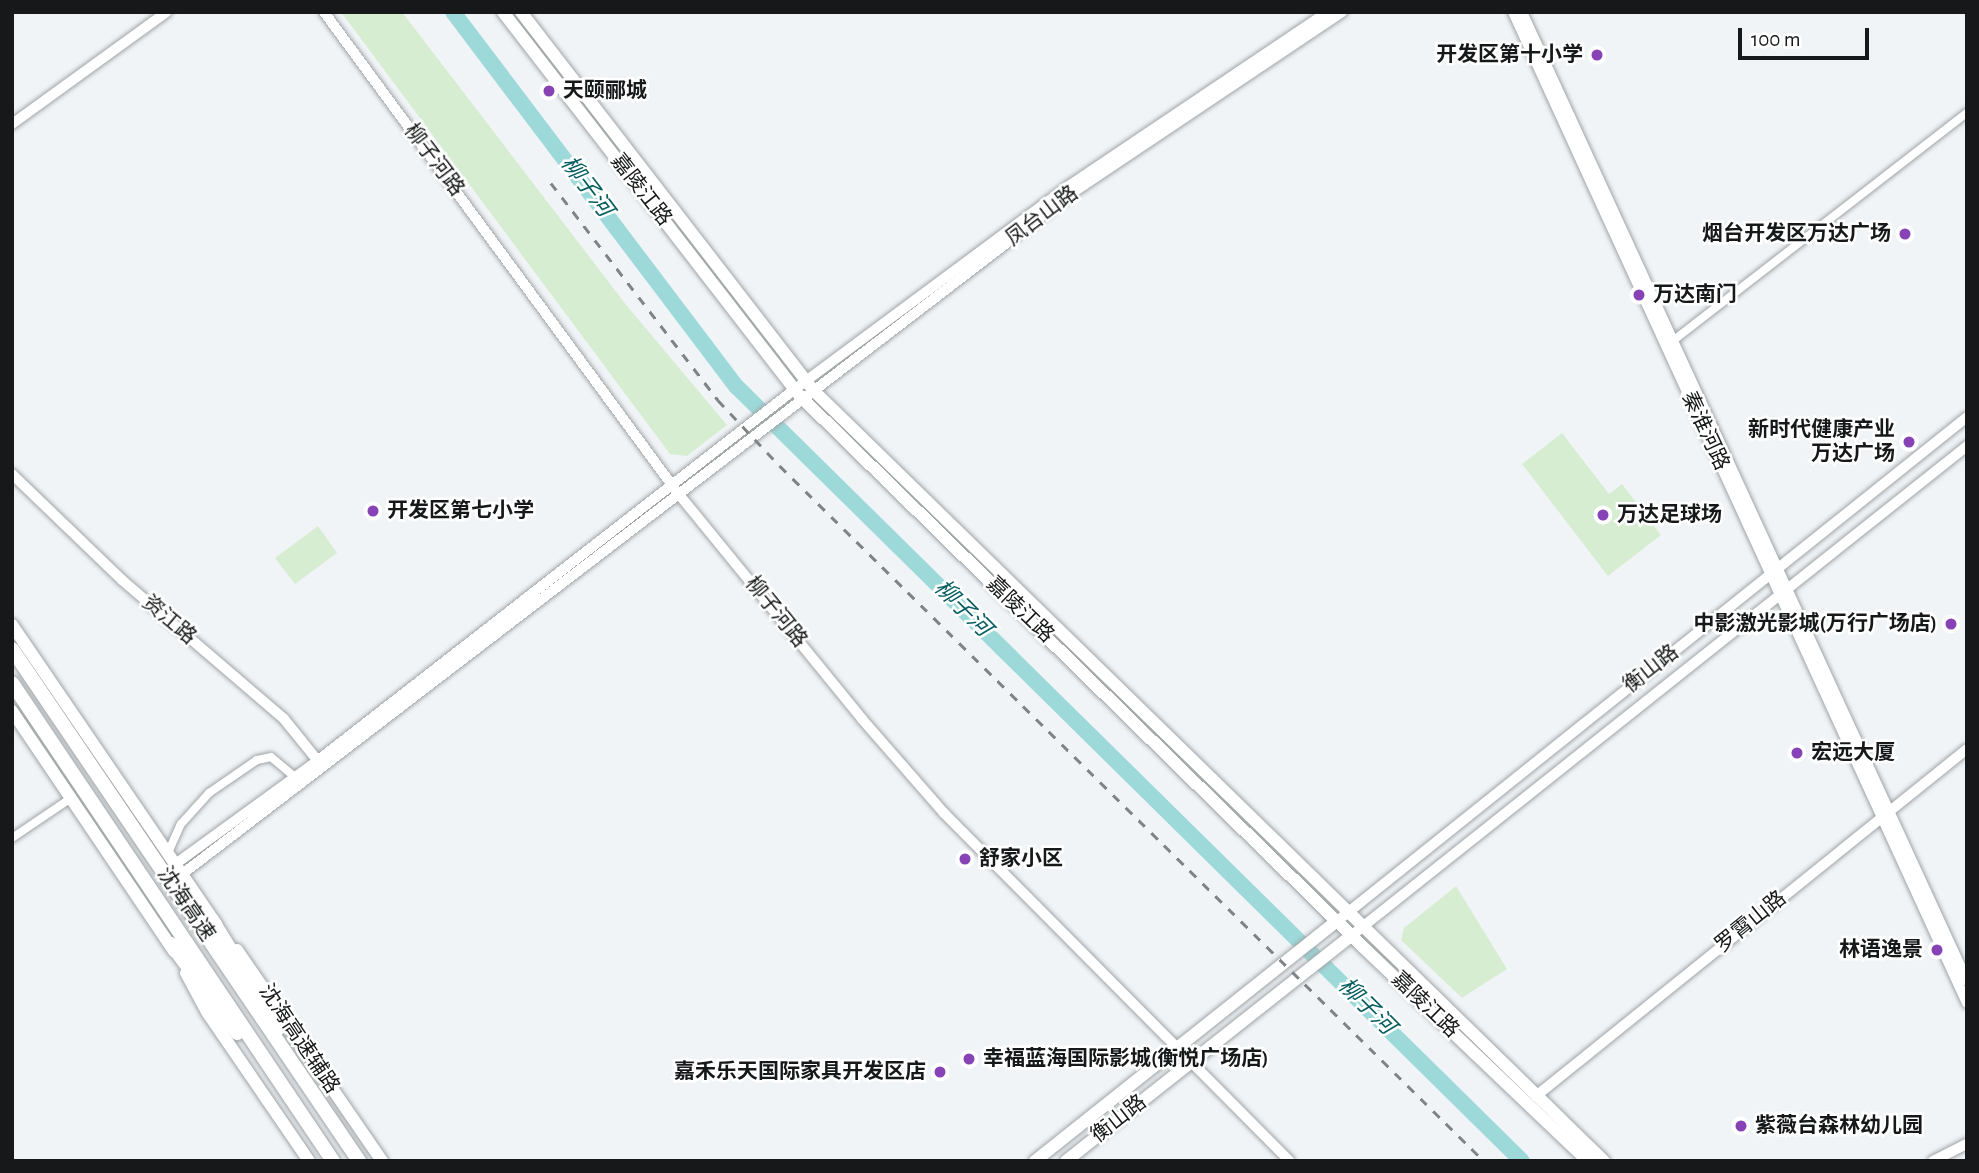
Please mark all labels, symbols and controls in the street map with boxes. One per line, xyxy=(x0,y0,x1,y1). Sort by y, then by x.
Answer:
scale bar xyxy=(1741,14,1872,58)
text: 100 m xyxy=(1751,29,1801,50)
place label: 开发区第十小学 xyxy=(1436,42,1583,68)
marker: 开发区第十小学 xyxy=(1589,47,1605,63)
place label: 天颐郦城 xyxy=(563,78,647,104)
marker: 天颐郦城 xyxy=(541,83,557,99)
street label: 柳子河路 xyxy=(399,119,469,201)
street label: 嘉陵江路 xyxy=(605,149,677,231)
water label: 柳子河 xyxy=(554,151,618,223)
street label: 凤台山路 xyxy=(1001,181,1083,251)
place label: 烟台开发区万达广场 xyxy=(1702,221,1891,247)
marker: 烟台开发区万达广场 xyxy=(1897,226,1913,242)
place label: 万达南门 xyxy=(1653,282,1737,308)
marker: 万达南门 xyxy=(1631,287,1647,303)
street label: 秦淮河路 xyxy=(1676,388,1734,474)
place label: 新时代健康产业 万达广场 xyxy=(1748,417,1895,467)
marker: 新时代健康产业 万达广场 xyxy=(1901,434,1917,450)
place label: 开发区第七小学 xyxy=(387,498,534,524)
place label: 万达足球场 xyxy=(1617,502,1722,528)
marker: 开发区第七小学 xyxy=(365,503,381,519)
marker: 万达足球场 xyxy=(1595,507,1611,523)
street label: 柳子河路 xyxy=(740,571,812,653)
street label: 嘉陵江路 xyxy=(981,572,1059,648)
water label: 柳子河 xyxy=(928,575,996,643)
street label: 资江路 xyxy=(137,590,201,650)
place label: 中影激光影城(万行广场店) xyxy=(1694,611,1937,637)
marker: 中影激光影城(万行广场店) xyxy=(1943,616,1959,632)
street label: 衡山路 xyxy=(1618,640,1684,698)
place label: 宏远大厦 xyxy=(1811,740,1895,766)
marker: 宏远大厦 xyxy=(1789,745,1805,761)
place label: 舒家小区 xyxy=(979,846,1063,872)
marker: 舒家小区 xyxy=(957,851,973,867)
street label: 沈海高速 xyxy=(152,862,220,946)
street label: 罗霄山路 xyxy=(1710,886,1792,958)
place label: 林语逸景 xyxy=(1839,937,1923,963)
marker: 林语逸景 xyxy=(1929,942,1945,958)
street label: 嘉陵江路 xyxy=(1386,967,1464,1043)
water label: 柳子河 xyxy=(1332,973,1400,1041)
street label: 沈海高速辅路 xyxy=(253,980,345,1098)
place label: 幸福蓝海国际影城(衡悦广场店) xyxy=(983,1046,1268,1072)
marker: 幸福蓝海国际影城(衡悦广场店) xyxy=(961,1051,977,1067)
place label: 嘉禾乐天国际家具开发区店 xyxy=(674,1059,926,1085)
marker: 嘉禾乐天国际家具开发区店 xyxy=(932,1064,948,1080)
street label: 衡山路 xyxy=(1086,1090,1152,1148)
place label: 紫薇台森林幼儿园 xyxy=(1755,1113,1923,1139)
marker: 紫薇台森林幼儿园 xyxy=(1733,1118,1749,1134)

